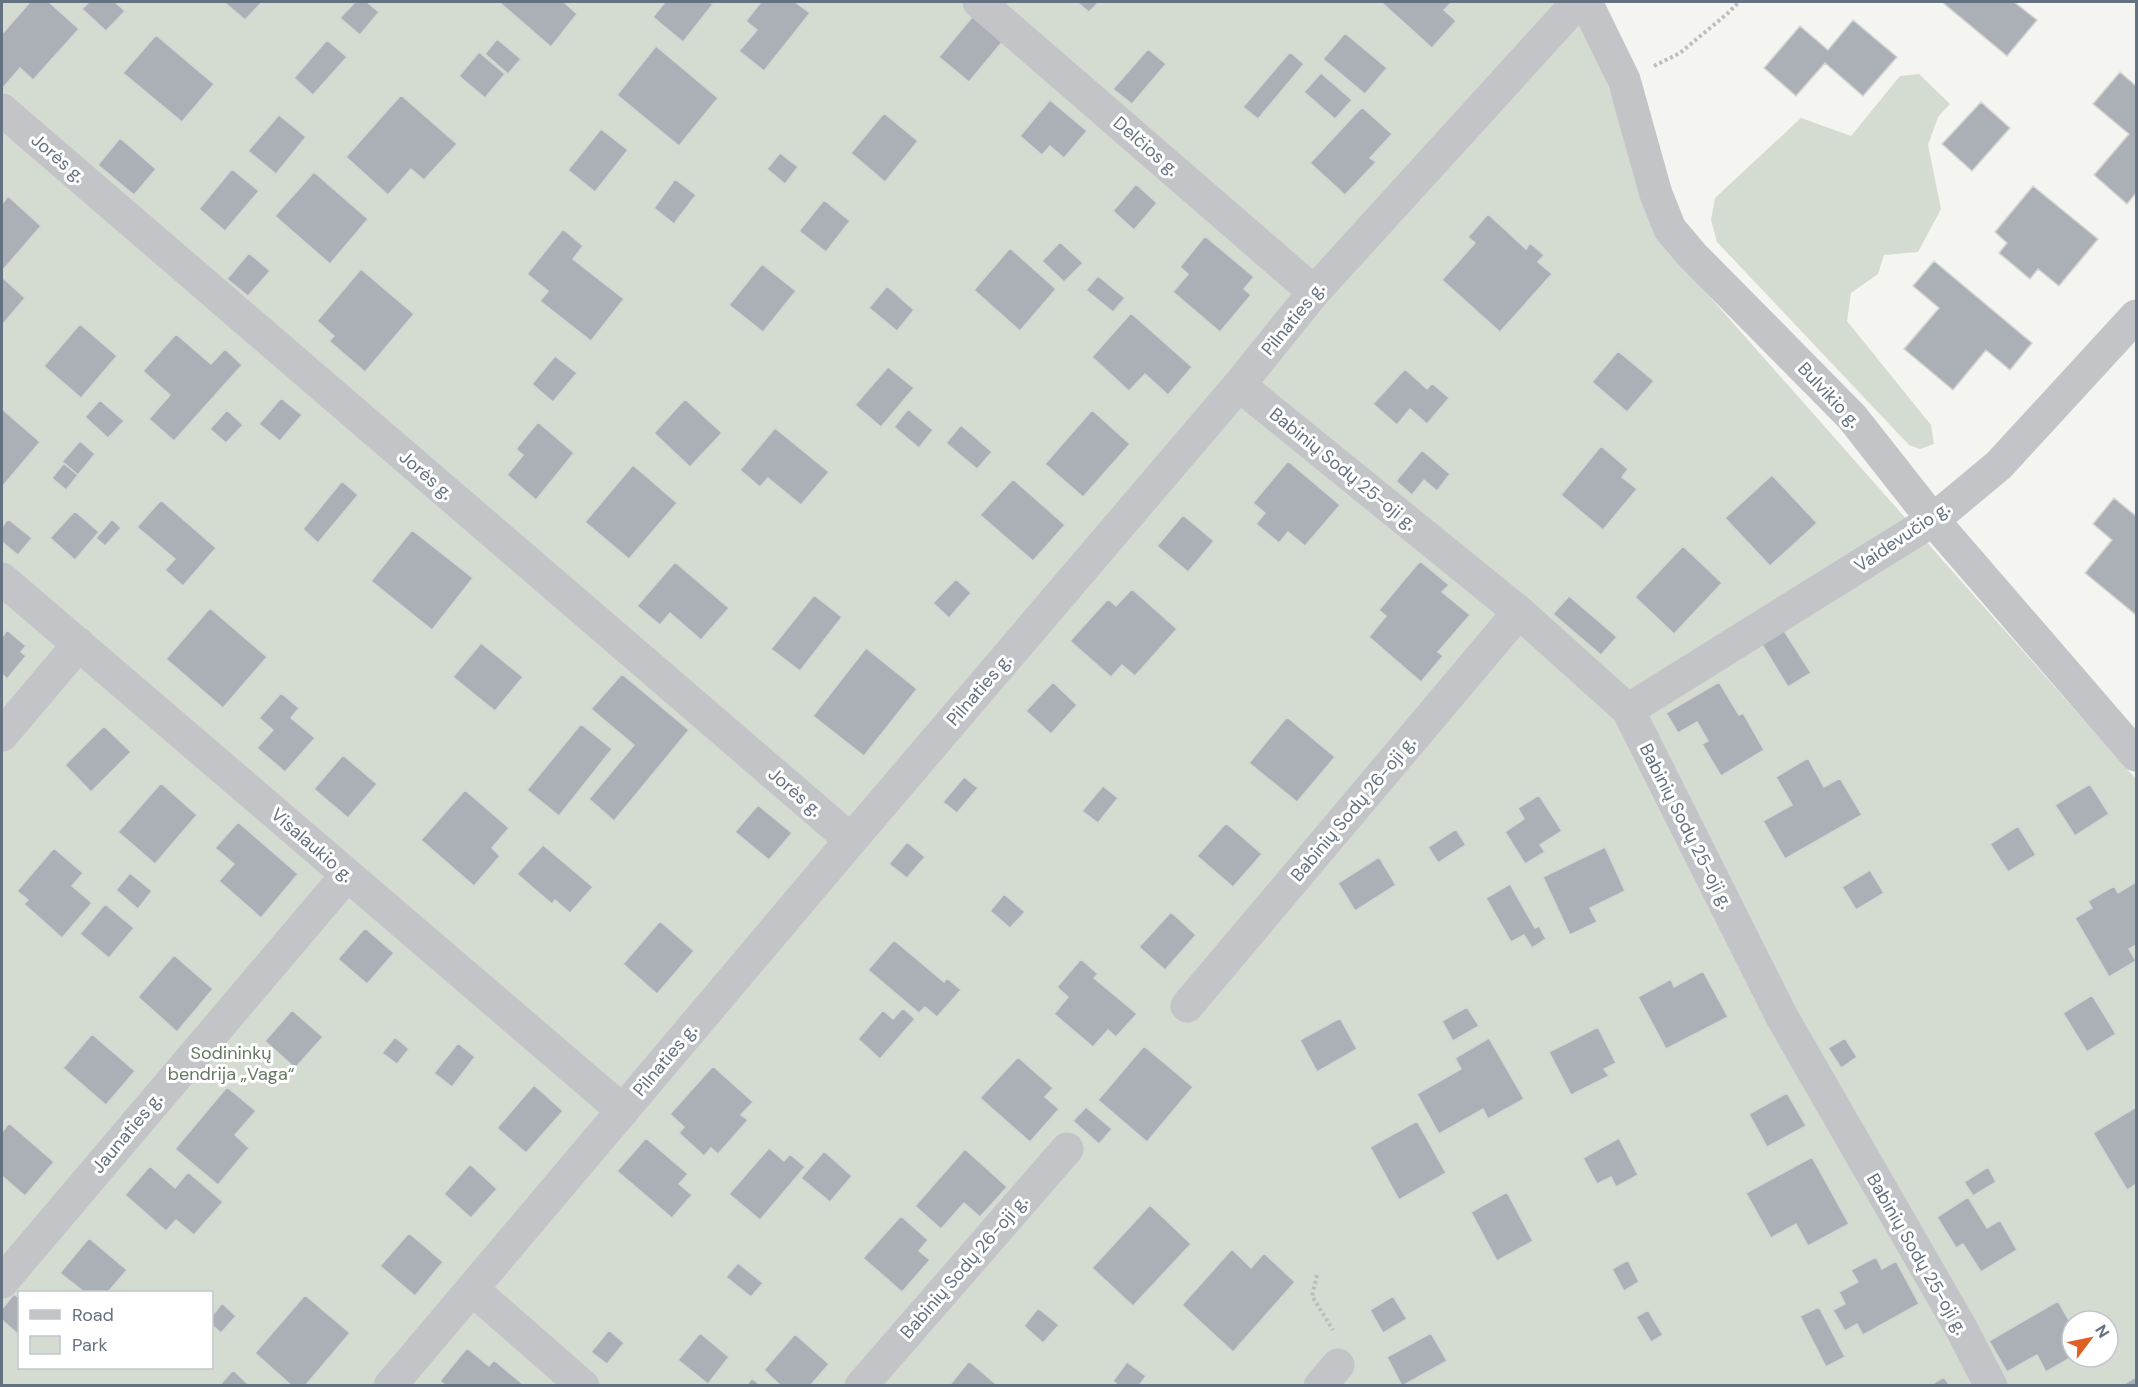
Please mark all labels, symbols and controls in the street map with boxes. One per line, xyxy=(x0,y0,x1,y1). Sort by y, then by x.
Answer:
street label: Delčios g. xyxy=(1108,111,1184,181)
street label: Jorės g. xyxy=(26,128,90,188)
street label: Pilnaties g. xyxy=(1256,277,1330,361)
street label: Bulvikio g. xyxy=(1792,357,1866,433)
street label: Babinių Sodų 25-oji g. xyxy=(1265,402,1421,536)
street label: Jorės g. xyxy=(394,445,458,505)
street label: Vaidevučio g. xyxy=(1850,496,1954,578)
street label: Pilnaties g. xyxy=(941,649,1017,731)
street label: Babinių Sodų 26-oji g. xyxy=(1285,731,1421,887)
street label: Babinių Sodų 25-oji g. xyxy=(1634,739,1738,913)
street label: Jorės g. xyxy=(763,762,827,822)
street label: Visalaukio g. xyxy=(266,803,358,887)
street label: Pilnaties g. xyxy=(628,1019,702,1101)
park label: Sodininkų bendrija „Vaga“ xyxy=(168,1041,295,1086)
street label: Jaunaties g. xyxy=(86,1088,168,1178)
street label: Babinių Sodų 25-oji g. xyxy=(1861,1169,1973,1339)
street label: Babinių Sodų 26-oji g. xyxy=(895,1190,1033,1344)
legend xyxy=(18,1291,213,1369)
text: Road xyxy=(72,1303,114,1327)
north arrow xyxy=(2060,1309,2120,1369)
text: N xyxy=(2090,1321,2114,1342)
text: Park xyxy=(72,1333,108,1357)

